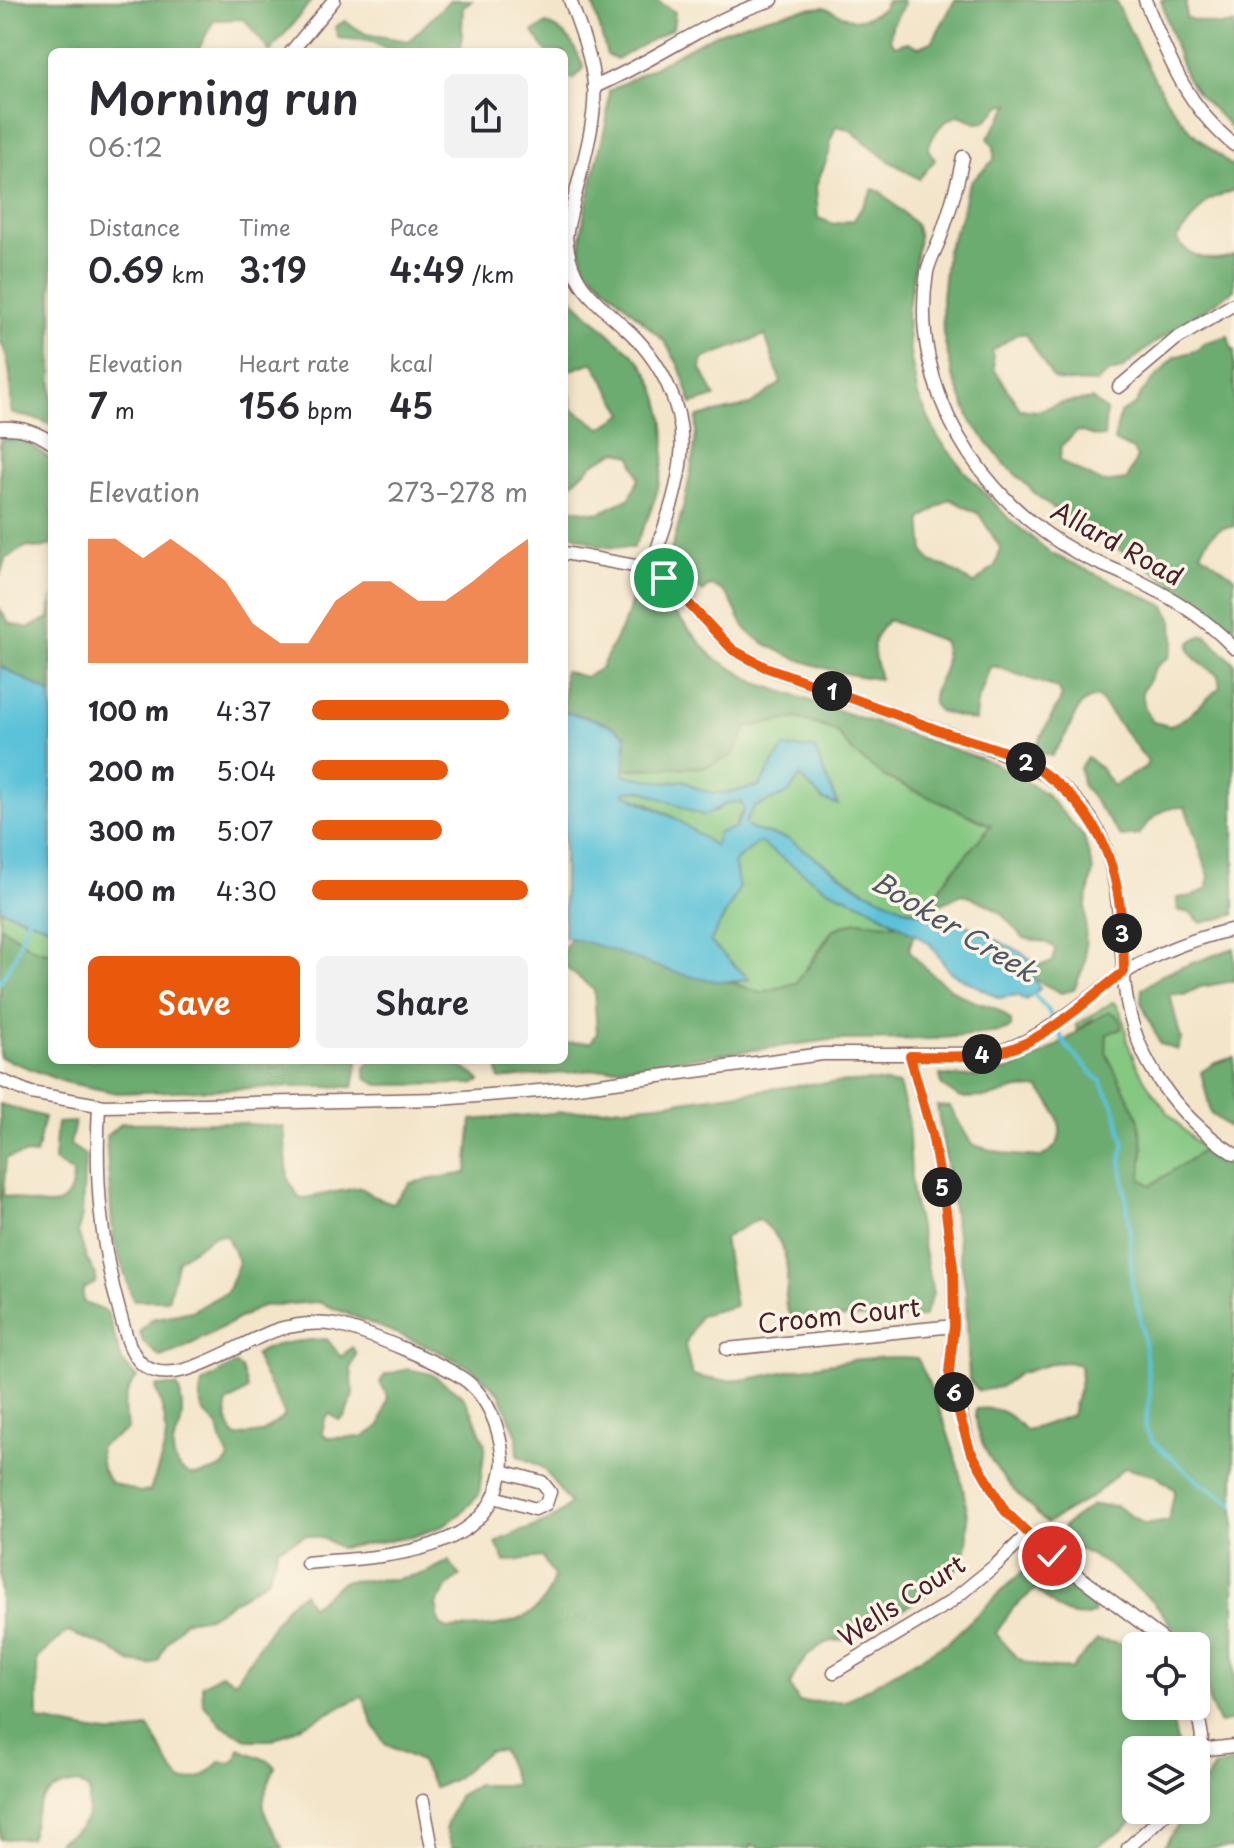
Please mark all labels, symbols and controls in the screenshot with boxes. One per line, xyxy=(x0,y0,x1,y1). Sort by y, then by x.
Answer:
text: Morning run xyxy=(88,64,359,130)
button: share xyxy=(444,74,528,158)
text: 06:12 xyxy=(88,127,163,166)
text: Distance xyxy=(88,210,180,243)
text: Time xyxy=(239,210,291,243)
text: Pace xyxy=(389,210,439,243)
text: 0.69 xyxy=(88,243,164,295)
text: 3:19 xyxy=(239,243,307,295)
text: 4:49 xyxy=(389,243,465,295)
text: km xyxy=(164,257,204,290)
text: /km xyxy=(465,257,514,290)
text: Elevation xyxy=(88,346,183,379)
text: Heart rate xyxy=(239,346,350,379)
text: kcal xyxy=(389,346,433,379)
text: 7 xyxy=(88,379,107,431)
text: 156 xyxy=(239,379,300,431)
text: 45 xyxy=(389,379,434,431)
text: m xyxy=(107,393,135,426)
text: bpm xyxy=(300,393,353,426)
text: Elevation xyxy=(88,472,200,511)
text: 273–278 m xyxy=(387,472,528,511)
street label: Allard Road xyxy=(1045,490,1191,595)
pin xyxy=(630,544,698,612)
icon: arrive xyxy=(642,556,686,600)
pin: 1 xyxy=(812,671,852,711)
text: 1 xyxy=(827,674,837,707)
text: 100 m xyxy=(88,691,169,730)
text: 4:37 xyxy=(216,691,271,730)
pin: 2 xyxy=(1006,742,1046,782)
text: 2 xyxy=(1018,745,1034,778)
text: 200 m xyxy=(88,751,175,790)
text: 5:04 xyxy=(216,751,276,790)
text: 300 m xyxy=(88,811,176,850)
text: 5:07 xyxy=(216,811,273,850)
water label: Booker Creek xyxy=(864,859,1047,993)
text: 400 m xyxy=(88,871,176,910)
text: 4:30 xyxy=(216,871,277,910)
pin: 3 xyxy=(1102,913,1142,953)
text: 3 xyxy=(1115,916,1129,949)
button: Save xyxy=(88,956,300,1048)
button: Share xyxy=(316,956,528,1048)
pin: 4 xyxy=(962,1034,1002,1074)
text: 4 xyxy=(975,1037,989,1070)
pin: 5 xyxy=(922,1167,962,1207)
text: 5 xyxy=(935,1170,949,1203)
street label: Croom Court xyxy=(756,1287,922,1342)
pin: 6 xyxy=(934,1372,974,1412)
text: 6 xyxy=(946,1375,962,1408)
pin xyxy=(1018,1522,1086,1590)
icon: check xyxy=(1030,1534,1074,1578)
street label: Wells Court xyxy=(830,1544,972,1655)
map controls xyxy=(1122,1632,1210,1824)
button: locate xyxy=(1122,1632,1210,1720)
button: layers xyxy=(1122,1736,1210,1824)

